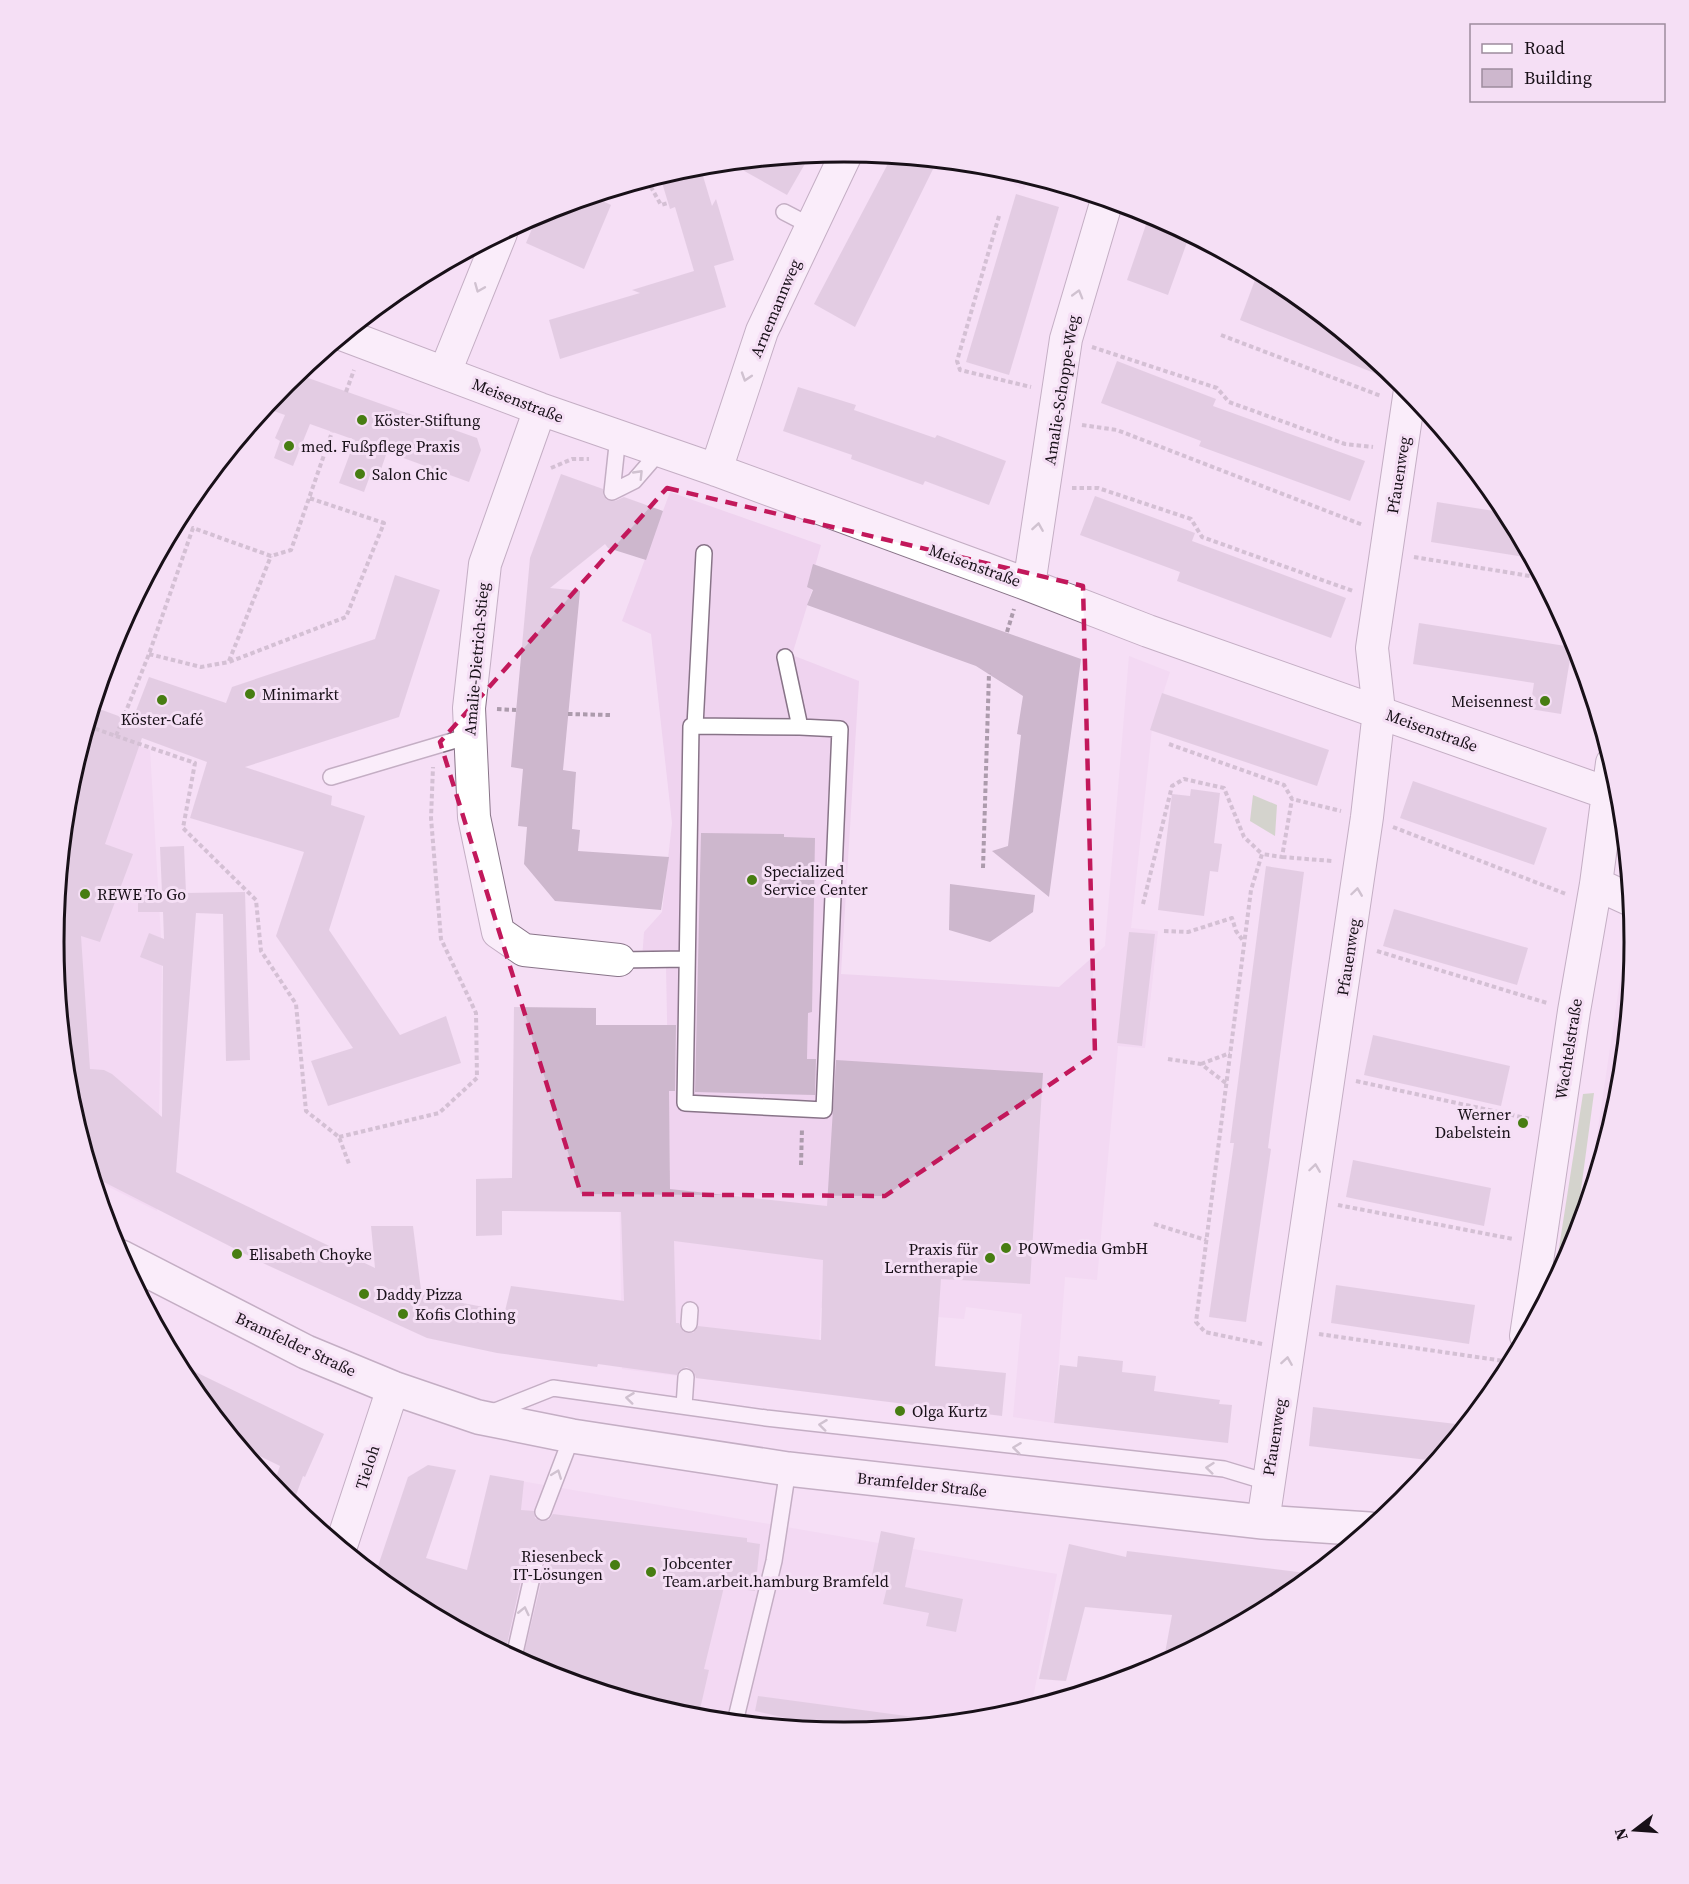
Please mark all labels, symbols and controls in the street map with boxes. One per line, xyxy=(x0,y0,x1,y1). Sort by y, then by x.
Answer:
legend xyxy=(1470,24,1665,102)
text: Road xyxy=(1524,35,1565,60)
text: Building xyxy=(1524,65,1592,90)
street label: Arnemannweg xyxy=(744,255,806,361)
one-way arrow xyxy=(474,281,486,292)
one-way arrow xyxy=(1071,289,1084,299)
street label: Amalie-Schoppe-Weg xyxy=(1038,313,1084,467)
one-way arrow xyxy=(741,371,754,382)
street label: Meisenstraße xyxy=(469,372,567,428)
place label: Köster-Stiftung xyxy=(374,409,480,431)
marker: Köster-Stiftung xyxy=(355,413,369,427)
place label: med. Fußpflege Praxis xyxy=(301,435,460,457)
street label: Pfauenweg xyxy=(1381,435,1415,515)
marker: med. Fußpflege Praxis xyxy=(282,439,296,453)
place label: Salon Chic xyxy=(372,463,448,485)
marker: Salon Chic xyxy=(353,467,367,481)
one-way arrow xyxy=(631,471,642,482)
one-way arrow xyxy=(1032,522,1044,532)
street label: Meisenstraße xyxy=(926,538,1024,592)
street label: Amalie-Dietrich-Stieg xyxy=(458,581,494,737)
place label: Minimarkt xyxy=(262,683,339,705)
marker: Minimarkt xyxy=(243,687,257,701)
place label: Meisennest xyxy=(1451,690,1534,712)
marker: Köster-Café xyxy=(155,693,169,707)
marker: Meisennest xyxy=(1538,694,1552,708)
street label: Meisenstraße xyxy=(1383,703,1481,757)
place label: Köster-Café xyxy=(121,708,203,730)
place label: Specialized Service Center xyxy=(764,860,868,900)
marker: Specialized Service Center xyxy=(745,873,759,887)
place label: REWE To Go xyxy=(97,883,186,905)
marker: REWE To Go xyxy=(78,887,92,901)
one-way arrow xyxy=(1350,887,1363,896)
street label: Pfauenweg xyxy=(1331,917,1365,997)
street label: Wachtelstraße xyxy=(1549,997,1587,1101)
place label: Werner Dabelstein xyxy=(1435,1103,1511,1143)
marker: Werner Dabelstein xyxy=(1516,1116,1530,1130)
one-way arrow xyxy=(1309,1163,1321,1172)
place label: POWmedia GmbH xyxy=(1018,1237,1148,1259)
place label: Praxis für Lerntherapie xyxy=(884,1238,978,1278)
marker: POWmedia GmbH xyxy=(999,1241,1013,1255)
place label: Elisabeth Choyke xyxy=(249,1243,372,1265)
marker: Elisabeth Choyke xyxy=(230,1247,244,1261)
marker: Praxis für Lerntherapie xyxy=(983,1251,997,1265)
place label: Daddy Pizza xyxy=(376,1283,463,1305)
marker: Daddy Pizza xyxy=(357,1287,371,1301)
place label: Kofis Clothing xyxy=(415,1303,516,1325)
street label: Bramfelder Straße xyxy=(232,1306,360,1382)
marker: Kofis Clothing xyxy=(396,1307,410,1321)
one-way arrow xyxy=(1280,1356,1292,1365)
one-way arrow xyxy=(625,1392,634,1404)
street label: Pfauenweg xyxy=(1257,1397,1291,1477)
place label: Olga Kurtz xyxy=(912,1400,987,1422)
marker: Olga Kurtz xyxy=(893,1404,907,1418)
one-way arrow xyxy=(818,1419,827,1432)
street label: Tieloh xyxy=(350,1442,385,1492)
one-way arrow xyxy=(1012,1442,1021,1455)
one-way arrow xyxy=(1206,1462,1215,1475)
street label: Bramfelder Straße xyxy=(856,1466,988,1502)
one-way arrow xyxy=(550,1470,562,1481)
place label: Riesenbeck IT-Lösungen xyxy=(513,1545,603,1585)
place label: Jobcenter Team.arbeit.hamburg Bramfeld xyxy=(662,1552,889,1592)
marker: Riesenbeck IT-Lösungen xyxy=(608,1558,622,1572)
marker: Jobcenter Team.arbeit.hamburg Bramfeld xyxy=(644,1565,658,1579)
one-way arrow xyxy=(517,1606,530,1616)
north arrow xyxy=(1605,1800,1665,1860)
text: N xyxy=(1608,1825,1633,1843)

